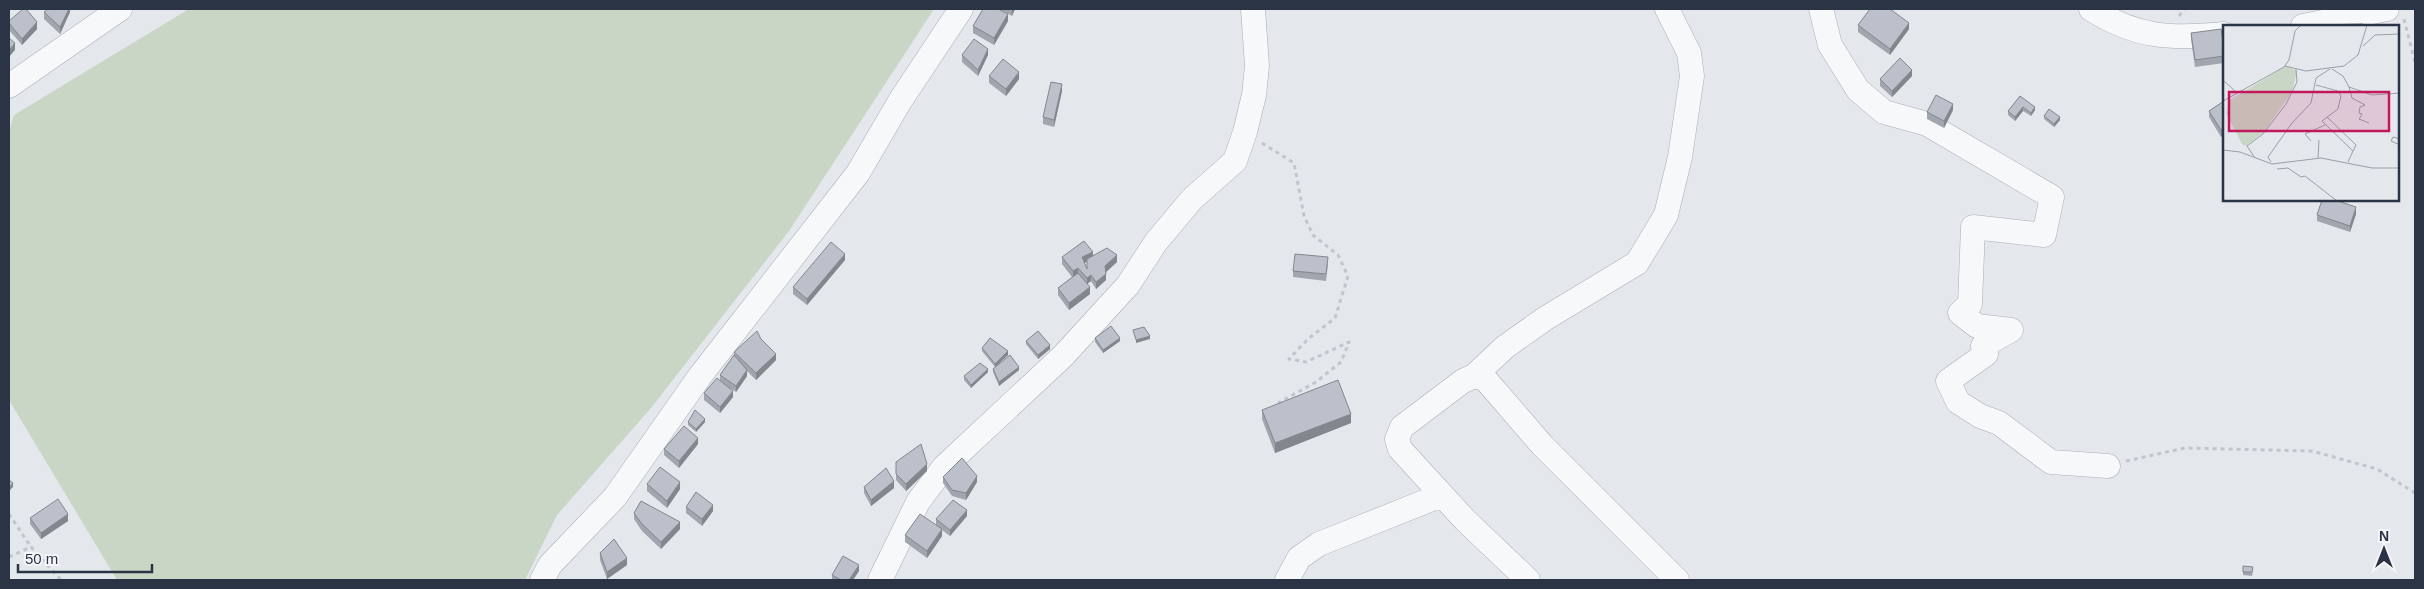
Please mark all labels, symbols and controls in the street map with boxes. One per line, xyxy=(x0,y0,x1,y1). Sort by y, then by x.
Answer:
inset map xyxy=(2223,25,2399,201)
north arrow xyxy=(2359,524,2409,574)
text: N xyxy=(2379,528,2389,544)
scale bar xyxy=(18,542,151,574)
text: 50 m xyxy=(25,550,58,567)

